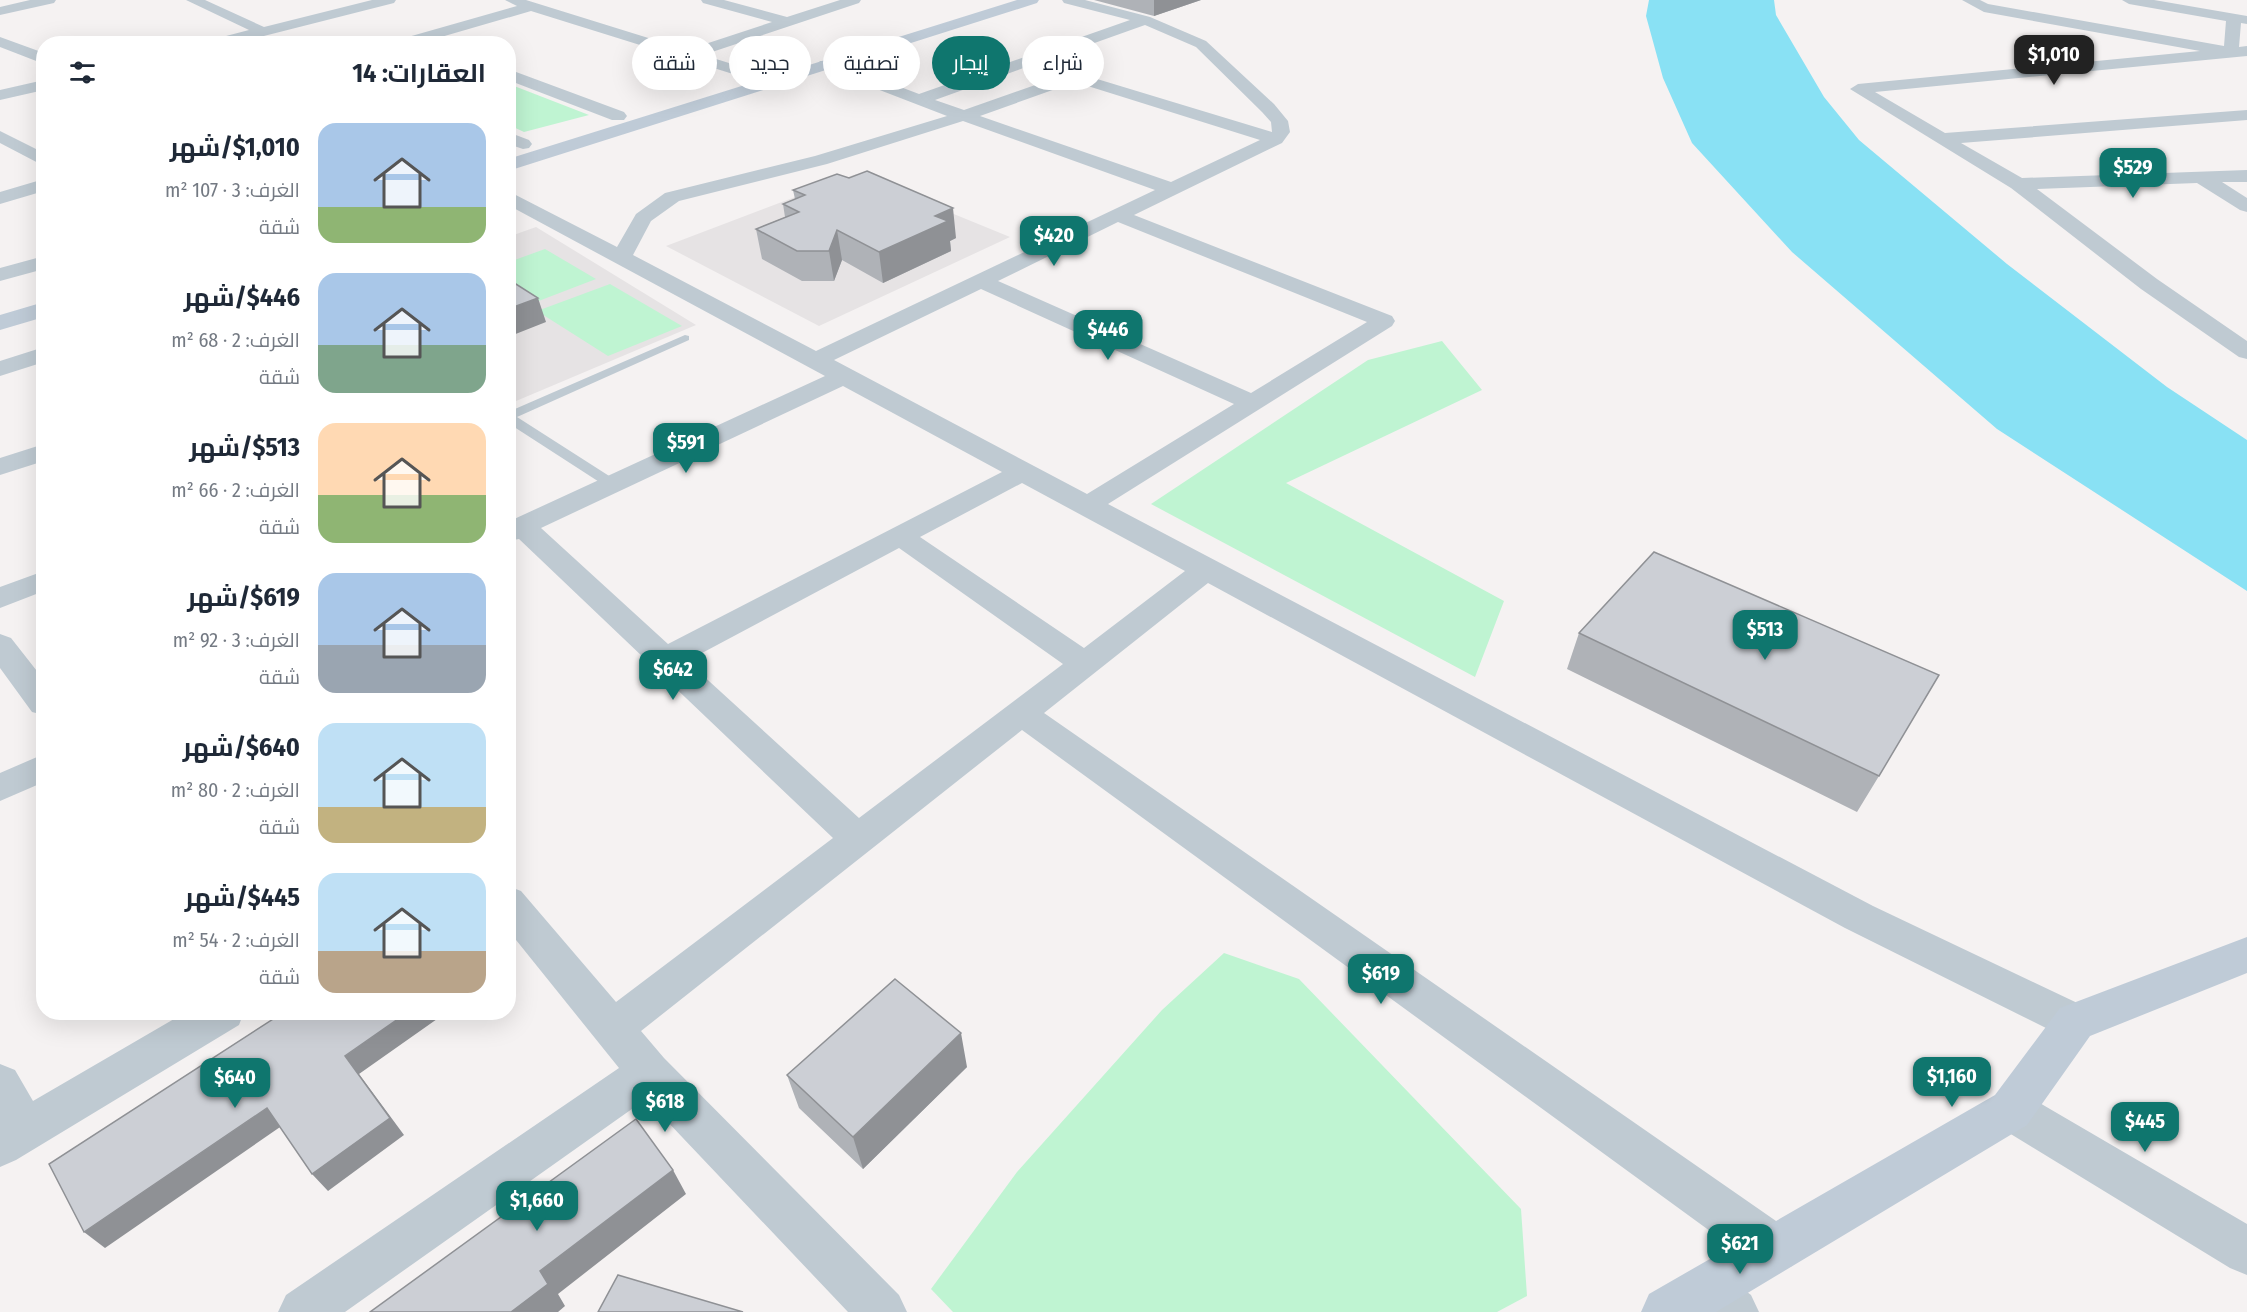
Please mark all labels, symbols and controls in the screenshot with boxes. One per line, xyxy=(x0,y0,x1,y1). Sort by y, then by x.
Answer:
pin: $1,010 xyxy=(2005,35,2103,86)
chip: شقة xyxy=(632,36,717,90)
chip: جديد xyxy=(729,36,811,90)
chip: تصفية xyxy=(823,36,920,90)
chip: إيجار xyxy=(932,36,1010,90)
chip: شراء xyxy=(1022,36,1104,90)
text: $1,010 xyxy=(2028,42,2080,66)
icon: filters xyxy=(66,56,99,89)
text: العقارات: 14 xyxy=(352,58,486,89)
text: $1,010/شهر xyxy=(170,132,300,163)
icon: home xyxy=(366,147,438,219)
pin: $529 xyxy=(2097,148,2169,199)
text: $529 xyxy=(2113,155,2153,179)
text: الغرف: 3 · 107 m² xyxy=(165,178,300,202)
text: شقة xyxy=(259,215,300,239)
pin: $420 xyxy=(1018,216,1090,267)
text: $420 xyxy=(1034,223,1074,247)
text: $446/شهر xyxy=(184,282,300,313)
icon: home xyxy=(366,297,438,369)
pin: $446 xyxy=(1072,310,1144,361)
text: $446 xyxy=(1088,317,1128,341)
text: الغرف: 2 · 68 m² xyxy=(171,328,300,352)
text: شقة xyxy=(259,365,300,389)
pin: $591 xyxy=(650,423,722,474)
text: $591 xyxy=(667,430,705,454)
text: $513/شهر xyxy=(189,432,300,463)
icon: home xyxy=(366,447,438,519)
text: الغرف: 2 · 66 m² xyxy=(171,478,300,502)
text: شقة xyxy=(259,515,300,539)
text: $619/شهر xyxy=(187,582,300,613)
icon: home xyxy=(366,597,438,669)
pin: $513 xyxy=(1729,610,1801,661)
text: $513 xyxy=(1747,617,1783,641)
text: الغرف: 3 · 92 m² xyxy=(173,628,300,652)
pin: $642 xyxy=(637,650,709,701)
text: $642 xyxy=(653,657,693,681)
text: شقة xyxy=(259,665,300,689)
text: $640/شهر xyxy=(183,732,300,763)
icon: home xyxy=(366,747,438,819)
text: الغرف: 2 · 80 m² xyxy=(171,778,300,802)
text: شقة xyxy=(259,815,300,839)
text: $445/شهر xyxy=(185,882,300,913)
icon: home xyxy=(366,897,438,969)
text: الغرف: 2 · 54 m² xyxy=(172,928,300,952)
pin: $619 xyxy=(1345,954,1417,1005)
text: $619 xyxy=(1362,961,1400,985)
text: شقة xyxy=(259,965,300,989)
pin: $1,160 xyxy=(1903,1057,2001,1108)
pin: $640 xyxy=(199,1058,271,1109)
text: $1,160 xyxy=(1927,1064,1977,1088)
text: $640 xyxy=(214,1065,256,1089)
pin: $618 xyxy=(629,1082,701,1133)
text: $618 xyxy=(646,1089,684,1113)
pin: $445 xyxy=(2109,1102,2181,1153)
text: $445 xyxy=(2125,1109,2165,1133)
pin: $1,660 xyxy=(488,1181,586,1232)
text: $1,660 xyxy=(510,1188,564,1212)
pin: $621 xyxy=(1704,1224,1776,1275)
text: $621 xyxy=(1721,1231,1759,1255)

